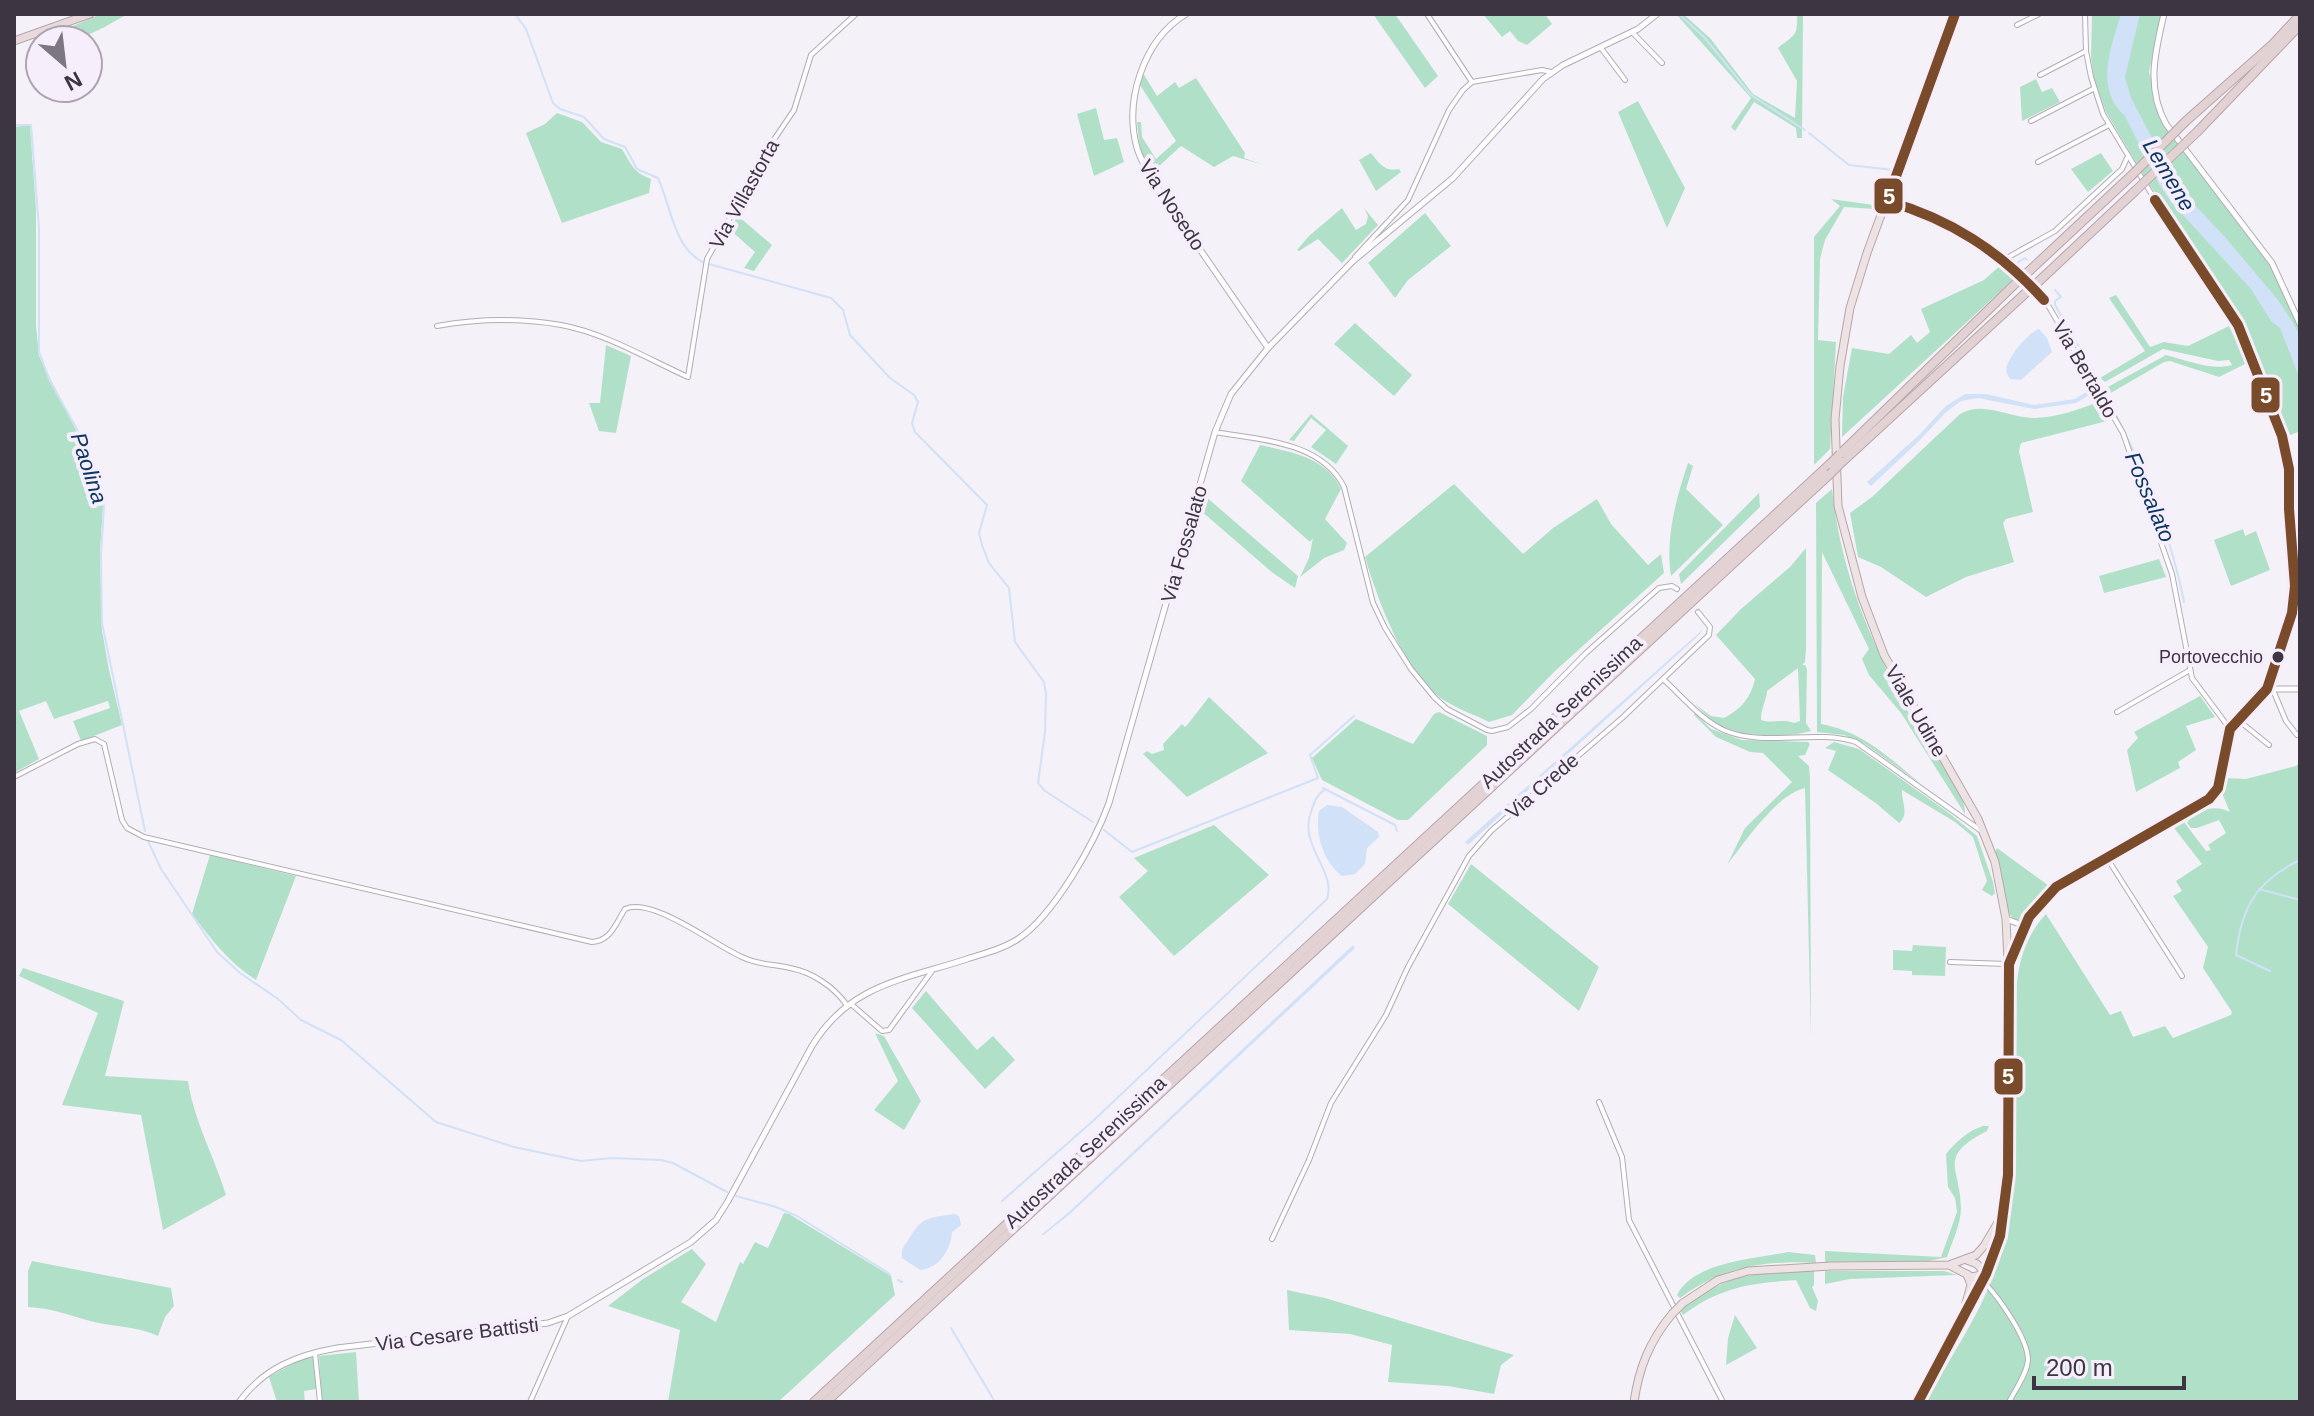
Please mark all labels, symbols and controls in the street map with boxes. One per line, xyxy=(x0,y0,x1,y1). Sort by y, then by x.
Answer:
north arrow xyxy=(24,24,104,104)
text: N xyxy=(60,66,86,96)
water label: Lemene xyxy=(2138,134,2200,216)
street label: Via Villastorta xyxy=(705,135,784,252)
street label: Via Nosedo xyxy=(1135,156,1209,254)
line badge: 5 xyxy=(1873,177,1904,215)
text: 5 xyxy=(1883,184,1895,209)
street label: Via Bertaldo xyxy=(2048,316,2122,422)
line badge: 5 xyxy=(2250,376,2281,414)
text: 5 xyxy=(2260,383,2272,408)
water label: Paolina xyxy=(66,429,112,507)
water label: Fossalato xyxy=(2120,448,2180,546)
street label: Via Fossalato xyxy=(1157,483,1211,605)
street label: Autostrada Serenissima xyxy=(1476,631,1647,792)
place label: Portovecchio xyxy=(2159,647,2263,667)
marker: Portovecchio xyxy=(2270,649,2286,665)
street label: Viale Udine xyxy=(1881,661,1951,761)
street label: Via Crede xyxy=(1501,749,1583,823)
line badge: 5 xyxy=(1993,1057,2024,1096)
text: 5 xyxy=(2002,1064,2014,1089)
street label: Autostrada Serenissima xyxy=(1000,1071,1171,1232)
street label: Via Cesare Battisti xyxy=(374,1313,540,1355)
scale bar xyxy=(2034,1340,2184,1390)
text: 200 m xyxy=(2046,1354,2113,1381)

